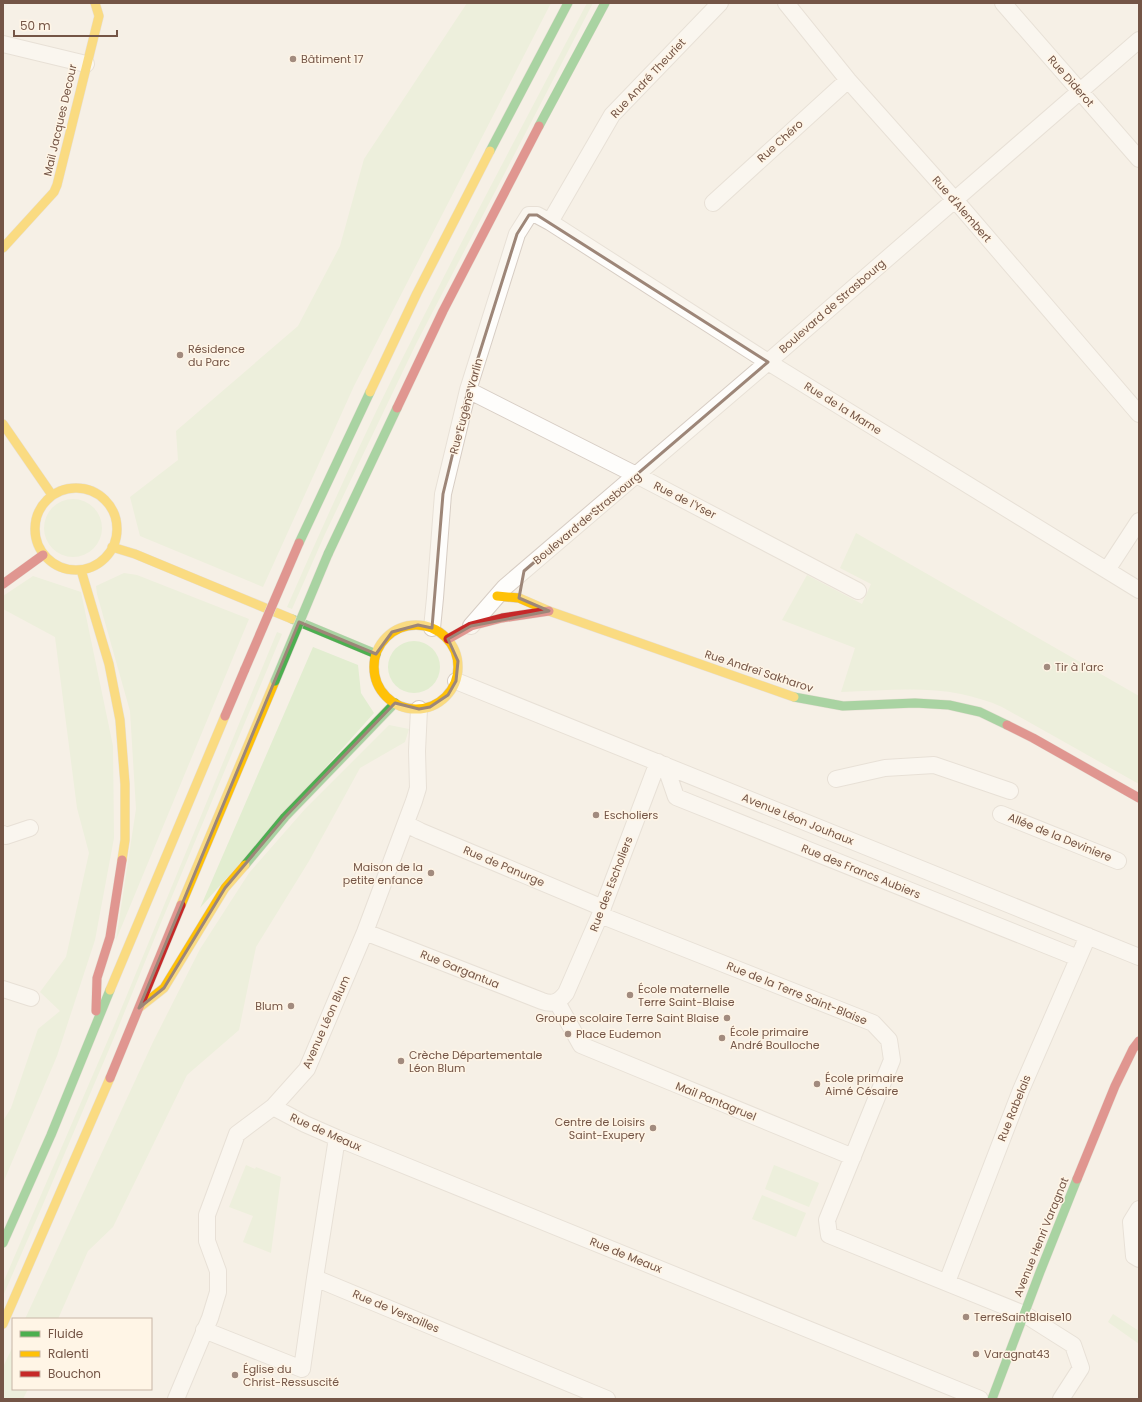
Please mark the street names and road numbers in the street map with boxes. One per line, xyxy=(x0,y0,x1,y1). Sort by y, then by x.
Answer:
street label: Rue André Theuriet xyxy=(607,35,689,121)
street label: Rue Diderot xyxy=(1044,52,1098,110)
street label: Mail Jacques Decour xyxy=(39,62,81,178)
street label: Rue Chéro xyxy=(753,116,807,166)
street label: Rue d'Alembert xyxy=(929,172,995,246)
street label: Boulevard de Strasbourg xyxy=(775,255,889,357)
street label: Rue Eugène Varlin xyxy=(446,356,486,456)
street label: Rue de la Marne xyxy=(801,378,885,438)
street label: Boulevard de Strasbourg xyxy=(530,468,644,568)
street label: Rue de l'Yser xyxy=(651,477,719,523)
street label: Rue Andreï Sakharov xyxy=(703,646,816,696)
street label: Avenue Léon Jouhaux xyxy=(740,789,857,849)
street label: Allée de la Deviniere xyxy=(1006,809,1114,865)
street label: Rue des Escholiers xyxy=(585,834,637,934)
street label: Rue des Francs Aubiers xyxy=(799,840,923,902)
street label: Rue de Panurge xyxy=(461,842,547,890)
street label: Rue Gargantua xyxy=(418,946,502,992)
street label: Rue de la Terre Saint-Blaise xyxy=(724,957,870,1029)
street label: Avenue Léon Blum xyxy=(298,973,354,1071)
street label: Rue Rabelais xyxy=(993,1072,1035,1144)
street label: Mail Pantagruel xyxy=(673,1078,759,1124)
street label: Rue de Meaux xyxy=(288,1109,365,1155)
street label: Avenue Henri Varagnat xyxy=(1010,1175,1072,1299)
street label: Rue de Meaux xyxy=(587,1233,665,1277)
street label: Rue de Versailles xyxy=(350,1285,442,1337)

